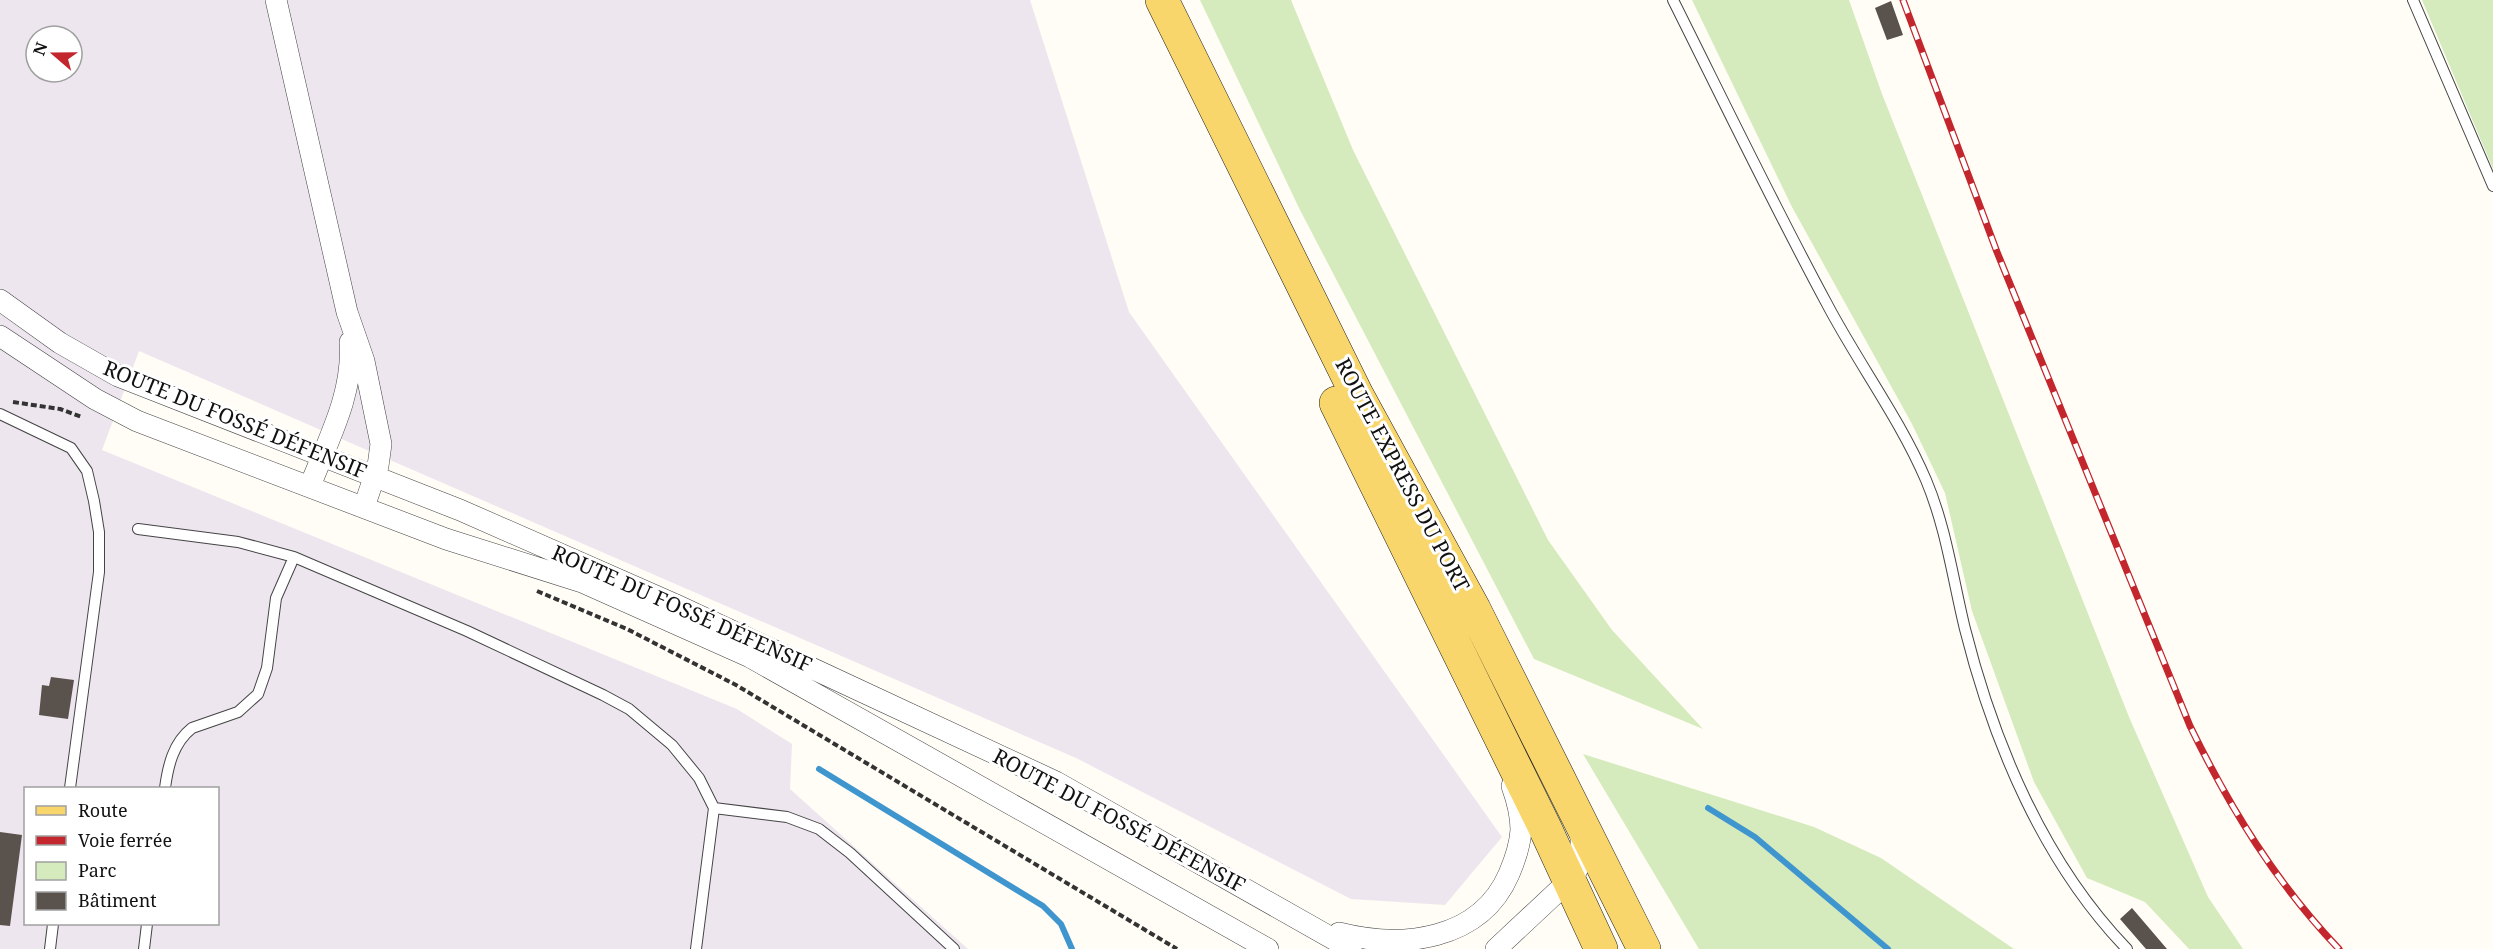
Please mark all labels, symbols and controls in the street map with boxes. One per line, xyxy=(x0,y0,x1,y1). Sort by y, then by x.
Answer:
north arrow xyxy=(24,24,84,84)
text: N xyxy=(27,39,53,59)
street label: ROUTE DU FOSSÉ DÉFENSIF xyxy=(99,353,371,485)
street label: ROUTE EXPRESS DU PORT xyxy=(1329,353,1476,596)
street label: ROUTE DU FOSSÉ DÉFENSIF xyxy=(548,538,817,678)
street label: ROUTE DU FOSSÉ DÉFENSIF xyxy=(988,742,1251,899)
legend xyxy=(24,787,219,925)
text: Route xyxy=(78,798,128,822)
text: Voie ferrée xyxy=(78,828,172,852)
text: Parc xyxy=(78,858,116,882)
text: Bâtiment xyxy=(78,888,157,912)

